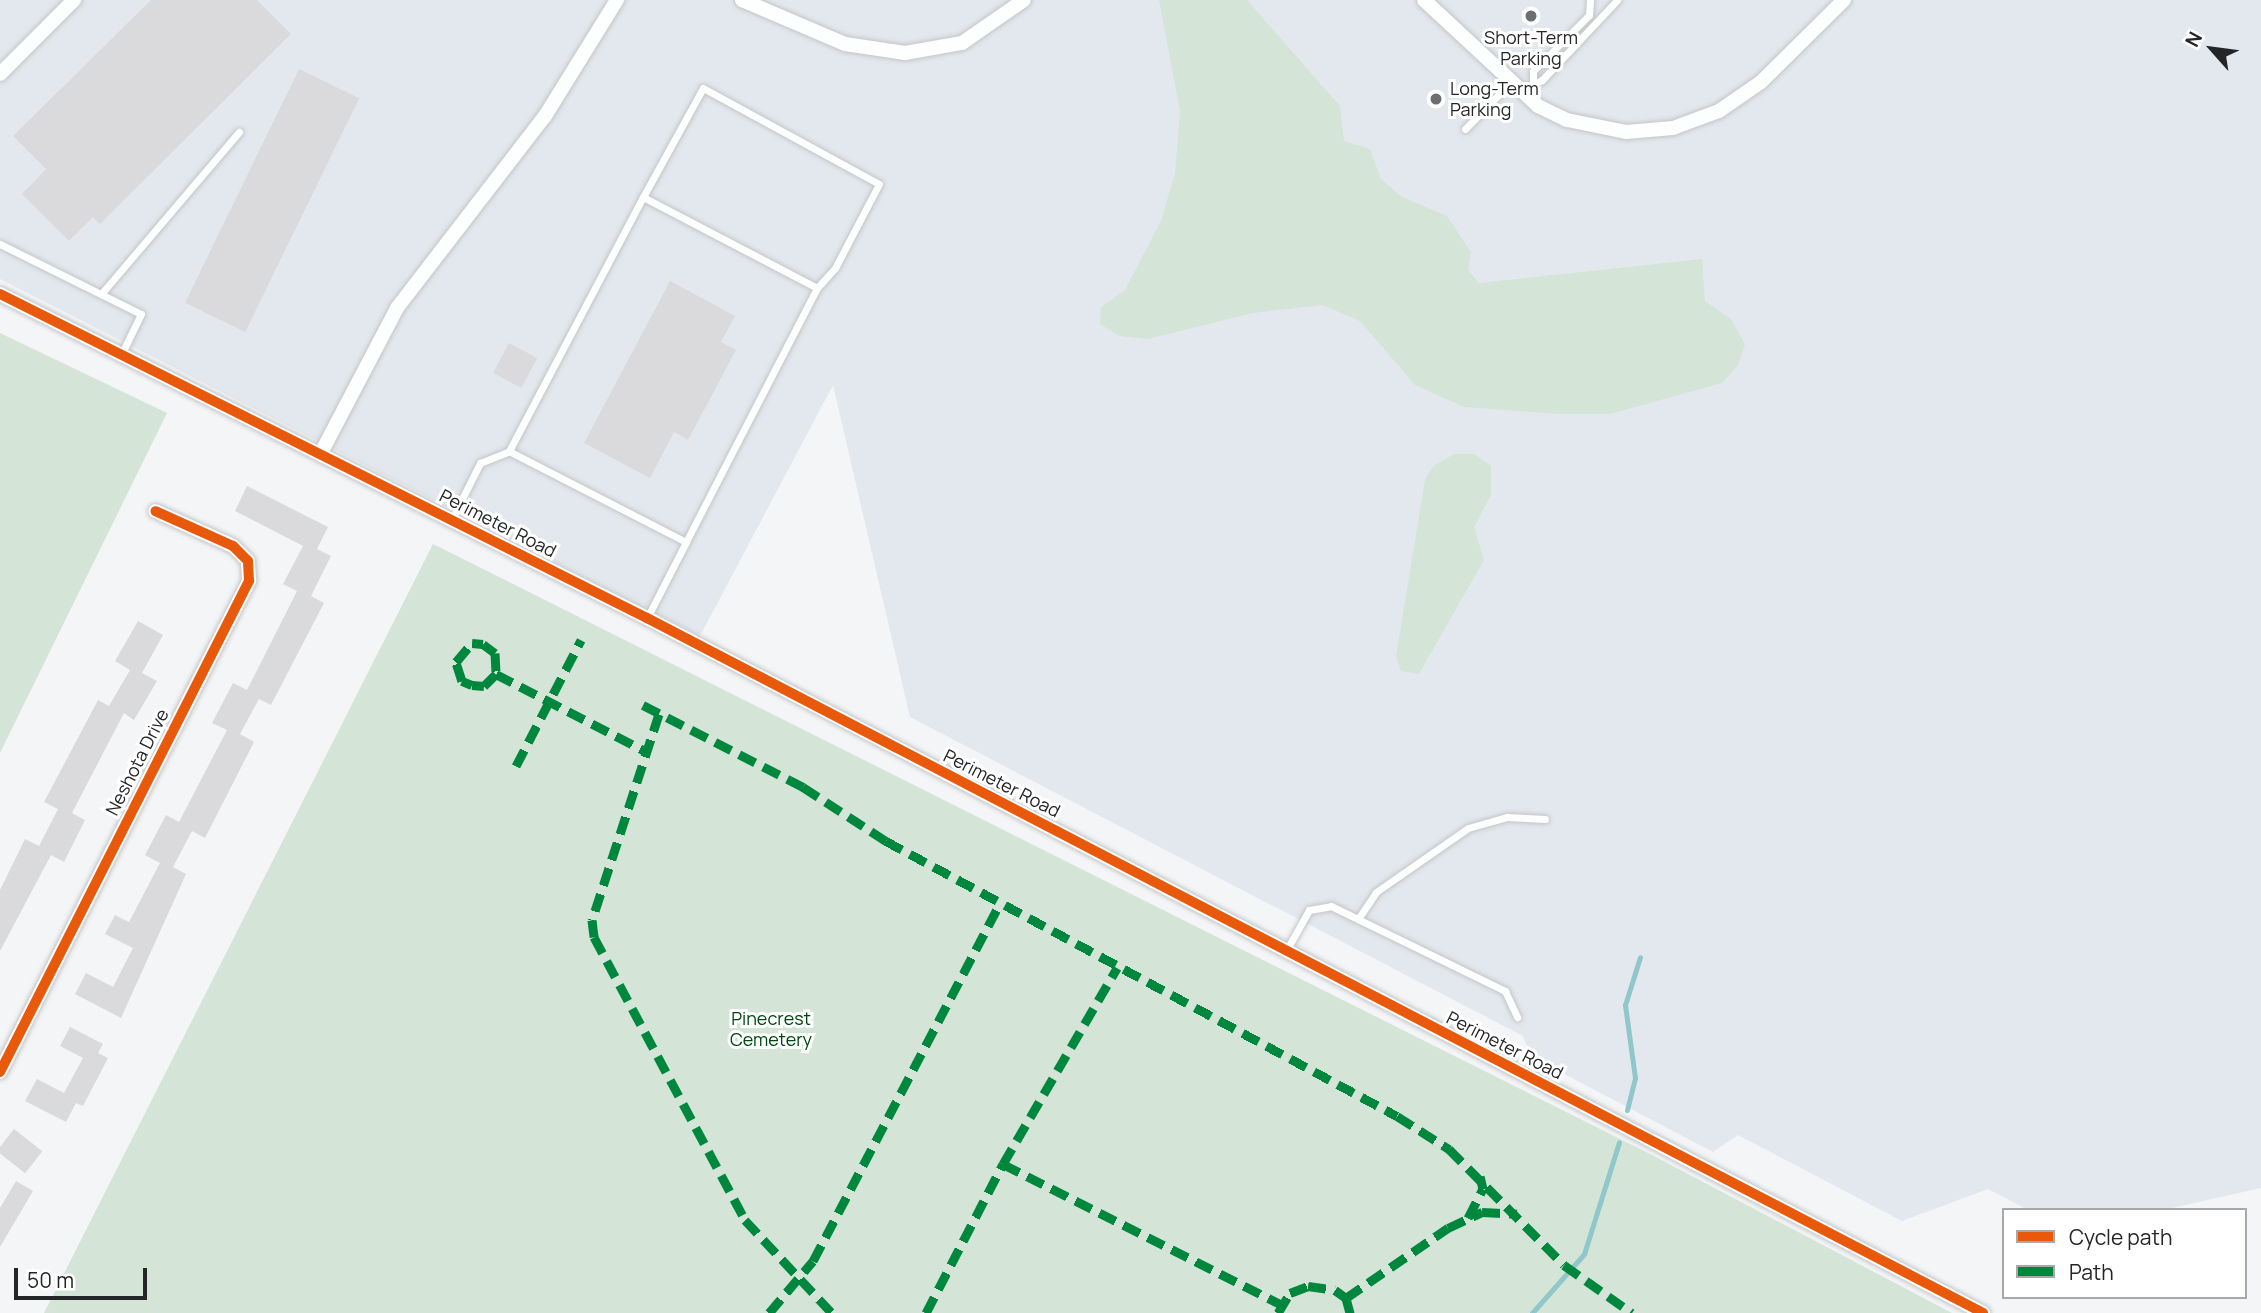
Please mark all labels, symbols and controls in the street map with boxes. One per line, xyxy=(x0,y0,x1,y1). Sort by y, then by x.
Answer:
marker: Short-Term Parking xyxy=(1523,8,1539,24)
north arrow xyxy=(2177,14,2247,84)
place label: Short-Term Parking xyxy=(1484,27,1578,70)
text: N xyxy=(2179,27,2208,51)
place label: Long-Term Parking xyxy=(1450,78,1539,120)
marker: Long-Term Parking xyxy=(1428,91,1444,107)
street label: Perimeter Road xyxy=(436,484,560,562)
street label: Neshota Drive xyxy=(101,705,173,819)
street label: Perimeter Road xyxy=(940,744,1064,822)
street label: Perimeter Road xyxy=(1443,1006,1567,1084)
park label: Pinecrest Cemetery xyxy=(730,1008,812,1050)
legend xyxy=(2002,1208,2247,1299)
text: Cycle path xyxy=(2069,1223,2172,1251)
scale bar xyxy=(18,1254,150,1298)
text: Path xyxy=(2069,1258,2114,1286)
text: 50 m xyxy=(27,1266,74,1294)

